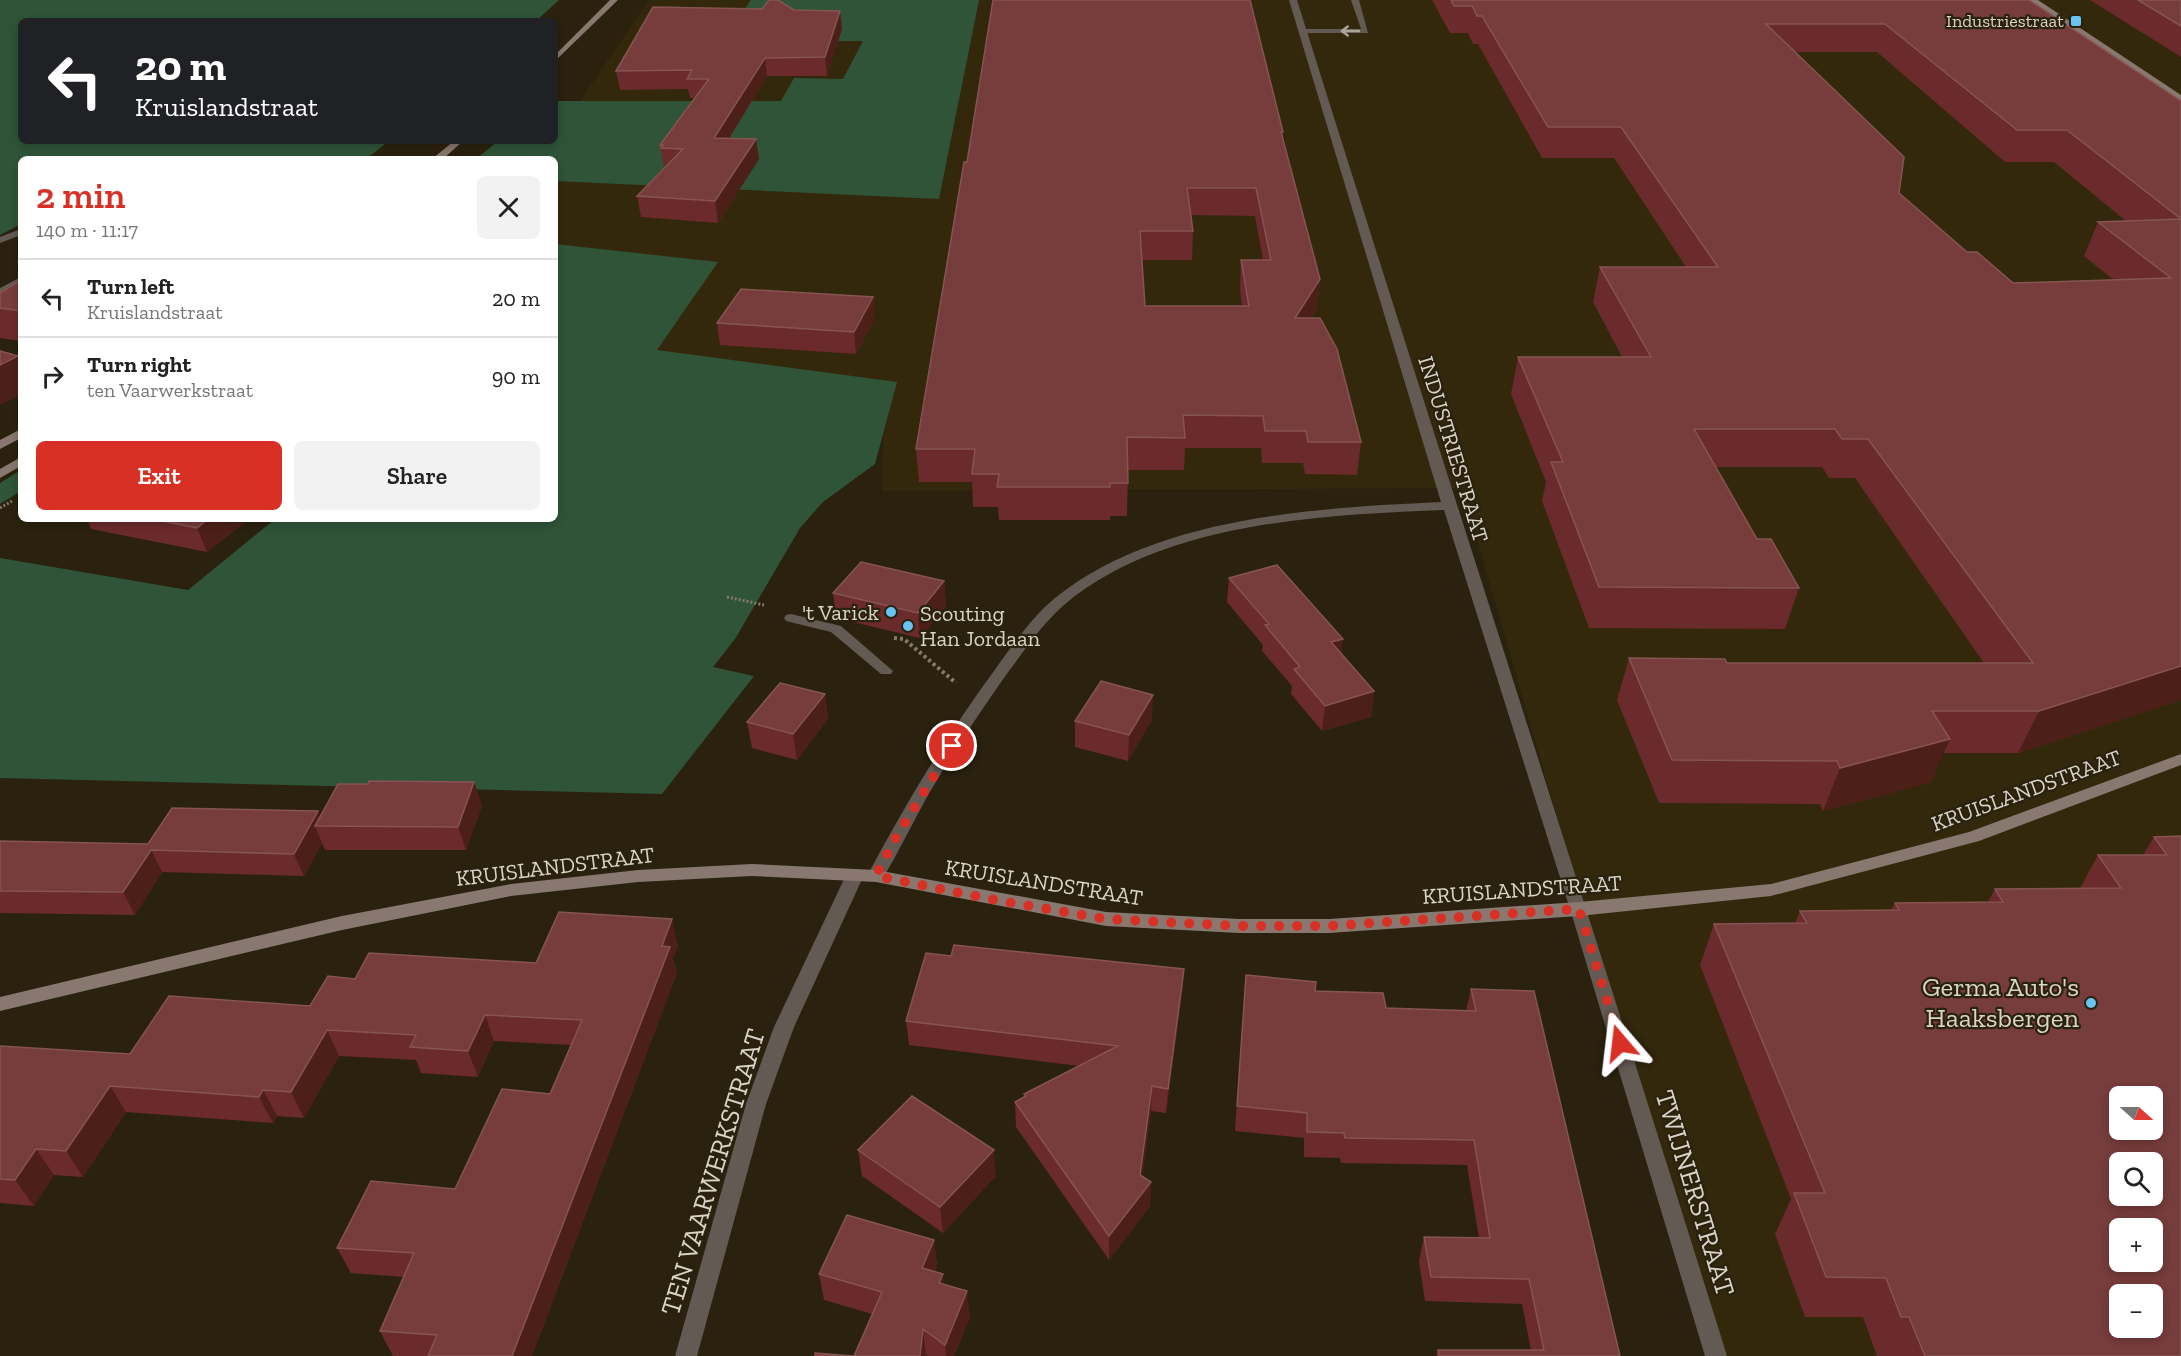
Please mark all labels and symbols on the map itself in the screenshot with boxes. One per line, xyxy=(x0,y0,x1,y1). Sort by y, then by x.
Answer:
place label: Industriestraat xyxy=(1946,10,2064,32)
marker: Industriestraat xyxy=(2069,14,2083,28)
one-way arrow xyxy=(1341,25,1361,37)
street label: INDUSTRIESTRAAT xyxy=(1412,353,1495,546)
place label: 't Varick xyxy=(802,599,880,626)
place label: Scouting Han Jordaan xyxy=(920,600,1041,652)
marker: 't Varick xyxy=(884,605,898,619)
marker: Scouting Han Jordaan xyxy=(901,619,915,633)
pin xyxy=(926,720,977,771)
street label: KRUISLANDSTRAAT xyxy=(1928,743,2125,837)
street label: KRUISLANDSTRAAT xyxy=(454,841,656,892)
street label: KRUISLANDSTRAAT xyxy=(943,854,1145,912)
street label: KRUISLANDSTRAAT xyxy=(1421,869,1623,910)
place label: Germa Auto's Haaksbergen xyxy=(1922,971,2080,1034)
marker: Germa Auto's Haaksbergen xyxy=(2084,996,2098,1010)
position arrow xyxy=(1588,1011,1652,1075)
street label: TEN VAARWERKSTRAAT xyxy=(654,1025,772,1319)
street label: TWIJNERSTRAAT xyxy=(1648,1086,1742,1300)
north arrow xyxy=(2109,1086,2163,1140)

